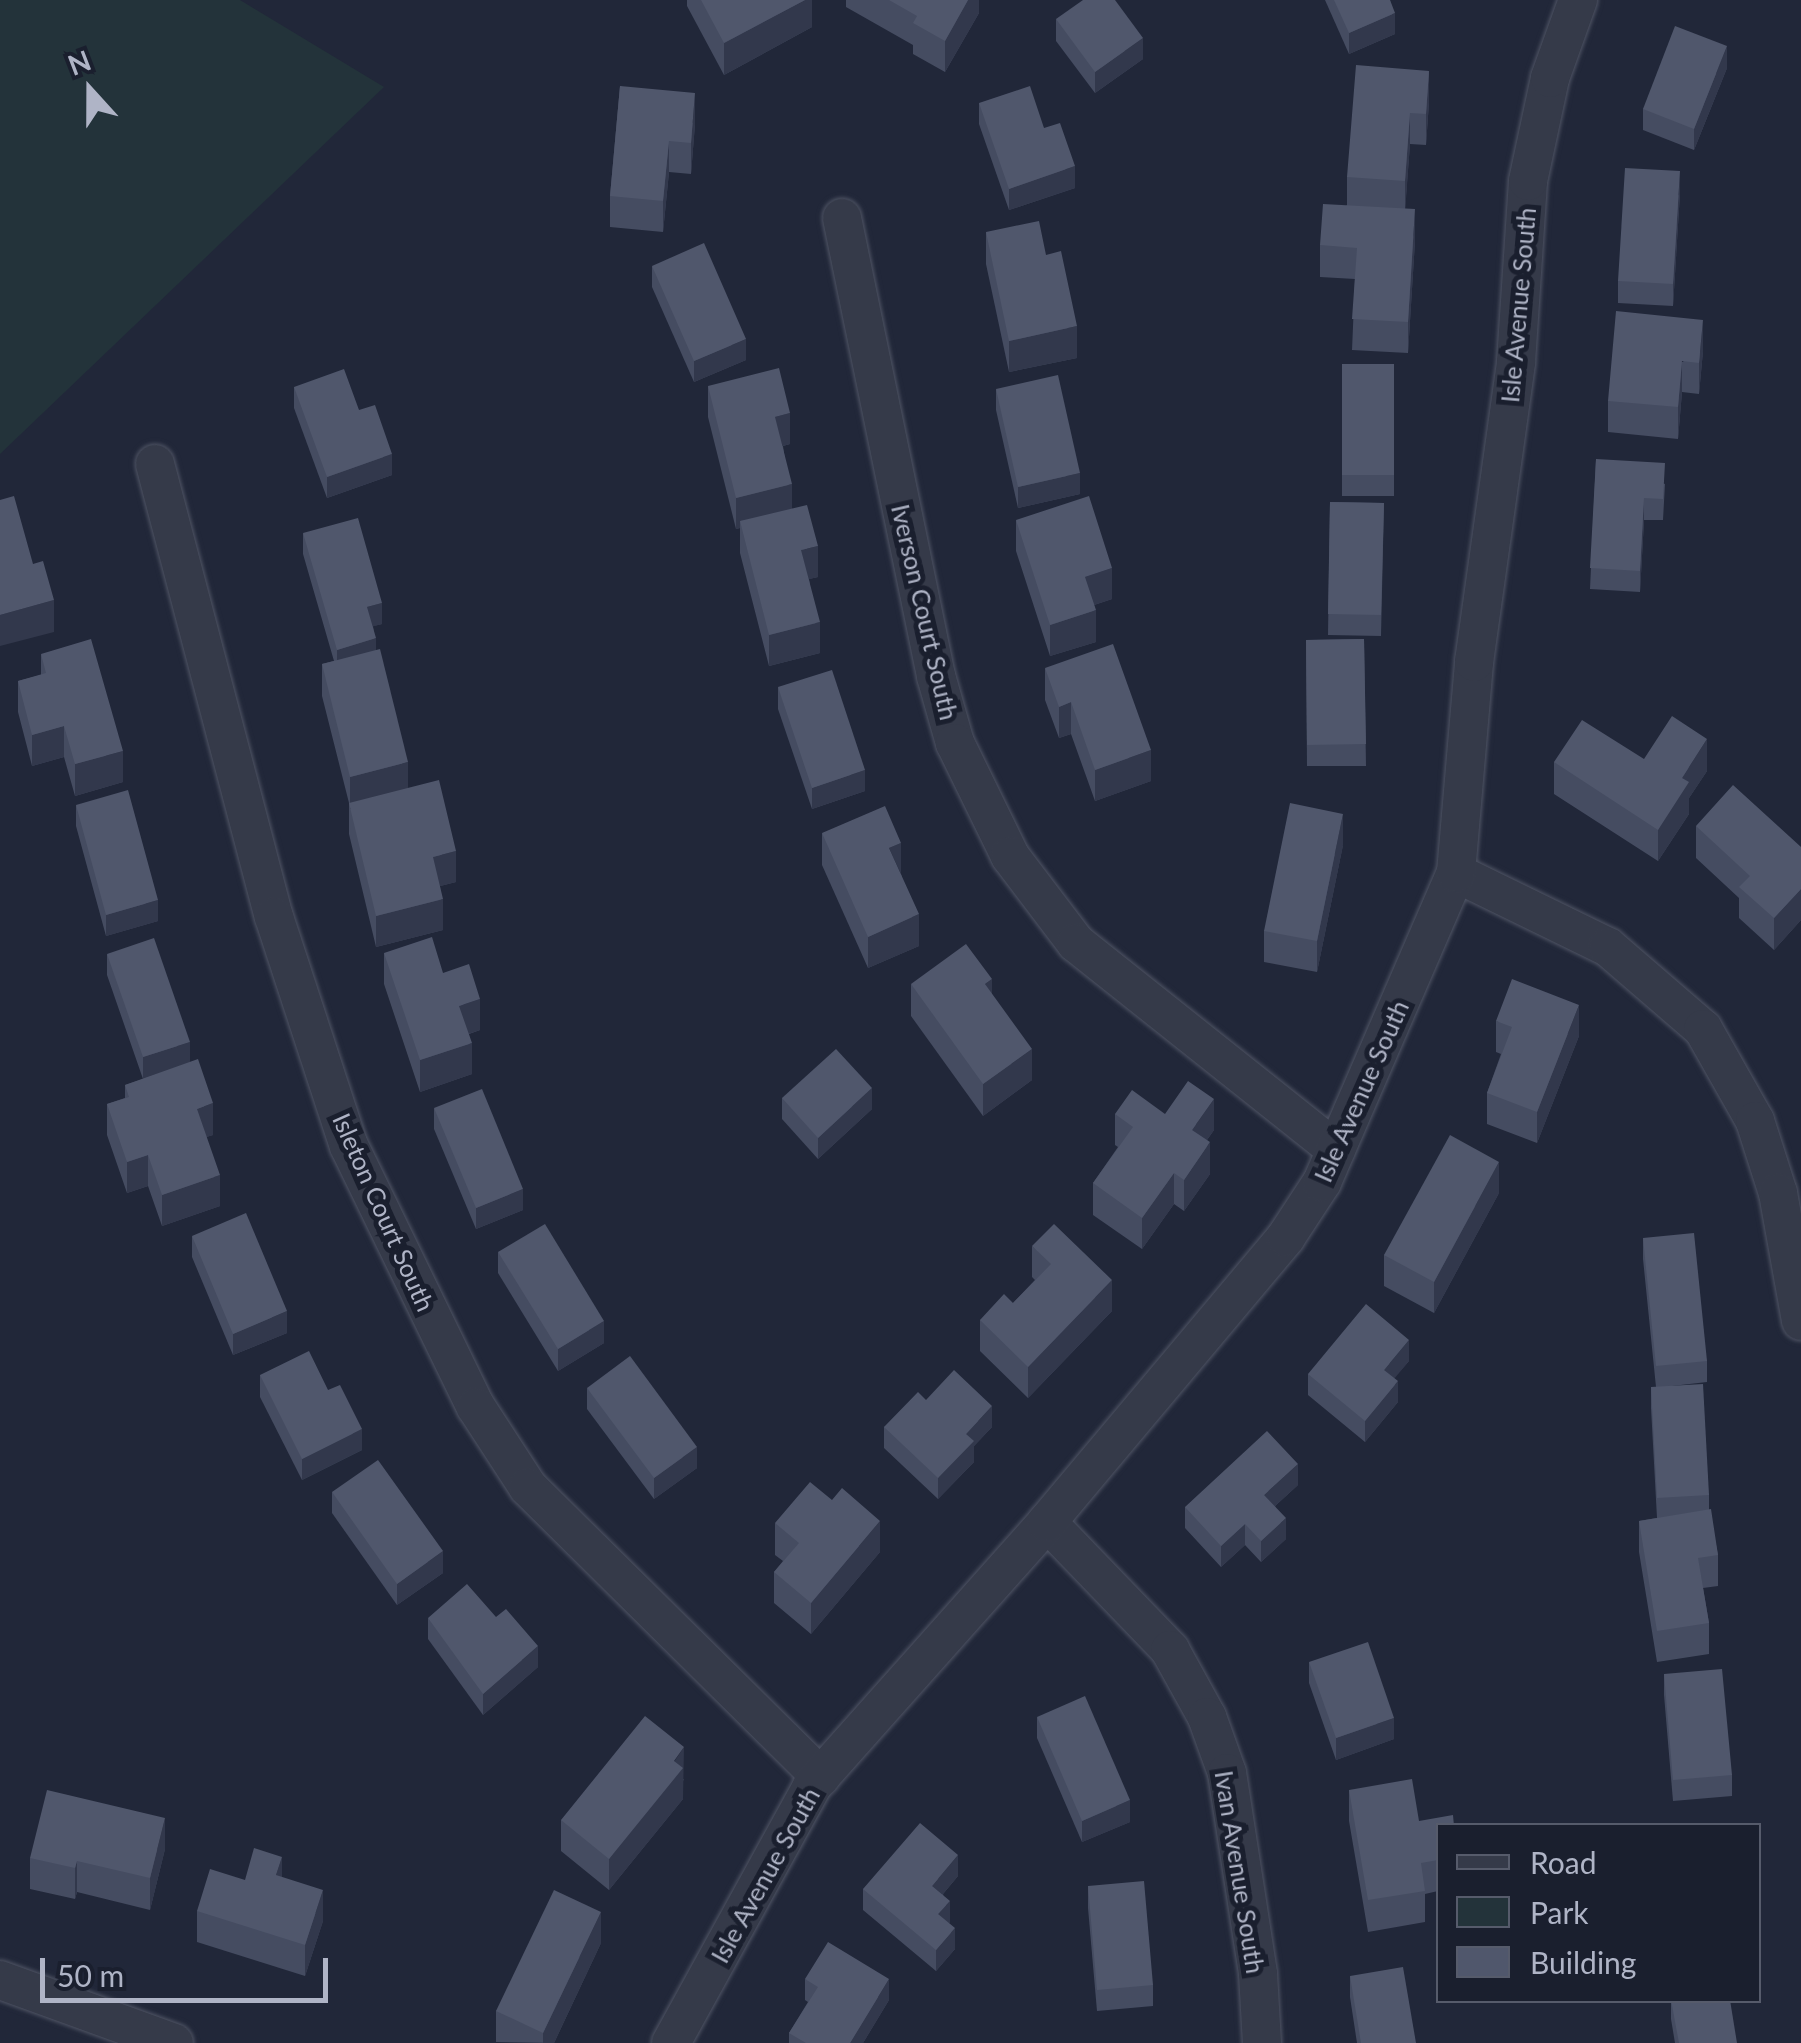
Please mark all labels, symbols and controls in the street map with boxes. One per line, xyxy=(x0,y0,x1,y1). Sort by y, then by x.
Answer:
north arrow xyxy=(40,40,140,140)
text: N xyxy=(63,42,95,82)
street label: Isle Avenue South xyxy=(1494,206,1542,404)
street label: Iverson Court South xyxy=(886,501,964,723)
street label: Isle Avenue South xyxy=(1307,995,1415,1187)
street label: Isleton Court South xyxy=(327,1108,441,1316)
street label: Ivan Avenue South xyxy=(1209,1768,1271,1976)
street label: Isle Avenue South xyxy=(704,1782,826,1968)
legend xyxy=(1436,1823,1761,2003)
text: Road xyxy=(1530,1844,1597,1880)
text: Park xyxy=(1530,1894,1589,1930)
scale bar xyxy=(45,1938,332,2000)
text: Building xyxy=(1530,1944,1636,1980)
text: 50 m xyxy=(57,1957,124,1993)

